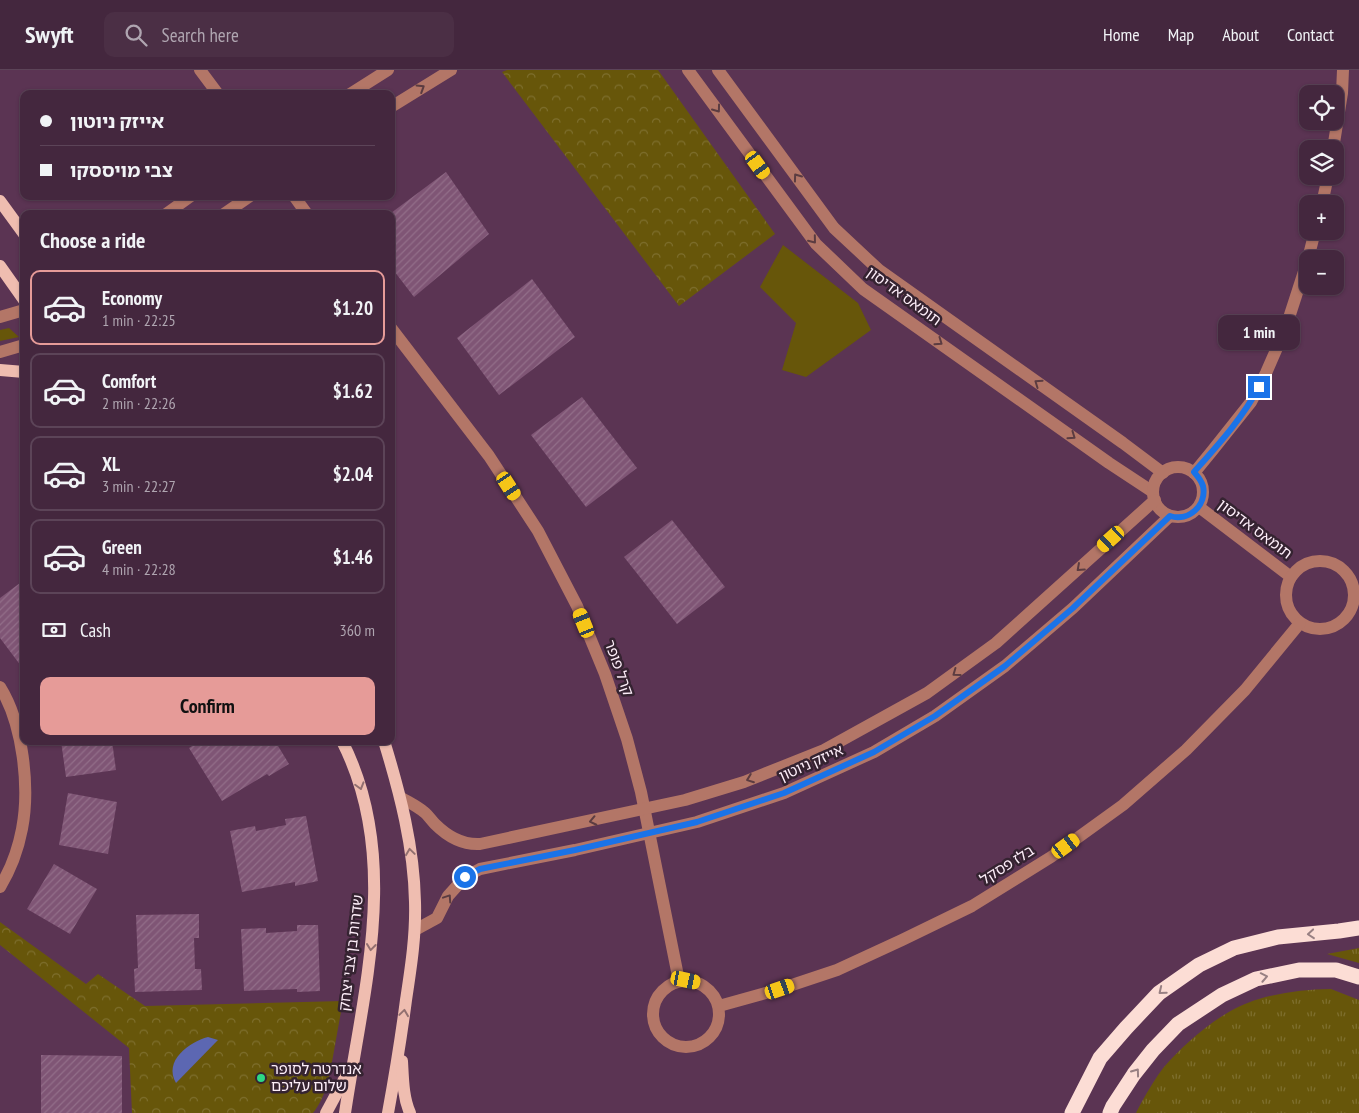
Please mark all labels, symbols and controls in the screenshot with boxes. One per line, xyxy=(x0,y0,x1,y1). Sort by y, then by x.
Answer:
search box xyxy=(104,12,454,57)
text: Swyft xyxy=(25,19,74,50)
icon: search xyxy=(122,21,150,49)
text: Search here xyxy=(162,23,239,47)
text: Home xyxy=(1103,23,1140,46)
text: Map xyxy=(1168,23,1194,46)
text: About xyxy=(1222,23,1259,46)
text: Contact xyxy=(1287,23,1334,46)
one-way arrow xyxy=(416,85,425,95)
map controls xyxy=(1299,85,1344,295)
button: locate xyxy=(1299,85,1344,130)
one-way arrow xyxy=(711,103,720,113)
text: אייזק ניוטון xyxy=(70,109,164,133)
button: layers xyxy=(1299,140,1344,185)
car xyxy=(743,148,772,182)
text: צבי מויססקו xyxy=(70,158,173,182)
one-way arrow xyxy=(794,174,802,183)
button: + xyxy=(1299,195,1344,240)
text: Choose a ride xyxy=(40,226,145,254)
one-way arrow xyxy=(808,234,816,243)
button: − xyxy=(1299,250,1344,295)
street label: תומאס אדיסון xyxy=(863,262,945,329)
icon: car xyxy=(42,285,87,330)
text: Economy xyxy=(102,286,162,310)
text: $1.20 xyxy=(333,296,373,320)
text: 1 min · 22:25 xyxy=(102,310,176,330)
callout: 1 min xyxy=(1218,314,1300,350)
text: 1 min xyxy=(1243,322,1275,342)
one-way arrow xyxy=(933,336,943,345)
icon: car xyxy=(42,368,87,413)
text: Comfort xyxy=(102,369,156,393)
route end xyxy=(1248,376,1270,398)
text: $1.62 xyxy=(333,379,373,403)
one-way arrow xyxy=(1034,380,1044,389)
text: 2 min · 22:26 xyxy=(102,393,176,413)
one-way arrow xyxy=(1066,430,1076,439)
icon: car xyxy=(42,451,87,496)
text: XL xyxy=(102,452,120,476)
text: $2.04 xyxy=(333,462,373,486)
car xyxy=(494,469,523,503)
text: 3 min · 22:27 xyxy=(102,476,176,496)
street label: תומאס אדיסון xyxy=(1214,495,1296,563)
car xyxy=(1094,523,1127,555)
icon: car xyxy=(42,534,87,579)
text: Green xyxy=(102,535,142,559)
text: $1.46 xyxy=(333,545,373,569)
text: 4 min · 22:28 xyxy=(102,559,176,579)
one-way arrow xyxy=(1076,562,1085,571)
car xyxy=(571,606,596,640)
icon: cash xyxy=(40,616,68,644)
text: Cash xyxy=(80,618,111,642)
text: 360 m xyxy=(340,620,375,640)
street label: קרל פופר xyxy=(601,637,638,698)
one-way arrow xyxy=(953,667,962,675)
button: Confirm xyxy=(40,677,375,735)
street label: אייזק ניוטון xyxy=(776,740,846,785)
one-way arrow xyxy=(746,773,755,784)
one-way arrow xyxy=(354,782,364,790)
one-way arrow xyxy=(589,815,597,825)
car xyxy=(1049,831,1082,861)
street label: בלז פסקל xyxy=(976,840,1038,889)
one-way arrow xyxy=(405,847,416,855)
route start xyxy=(454,866,476,888)
street label: שדרות בן צבי יצחק xyxy=(334,894,367,1012)
one-way arrow xyxy=(442,894,452,903)
one-way arrow xyxy=(1306,928,1314,939)
one-way arrow xyxy=(366,944,377,952)
car xyxy=(669,970,702,990)
one-way arrow xyxy=(1260,972,1269,983)
car xyxy=(763,977,796,1001)
one-way arrow xyxy=(1159,986,1168,994)
one-way arrow xyxy=(399,1009,409,1017)
place label: אנדרטה לסופר שלום עליכם xyxy=(271,1059,362,1095)
one-way arrow xyxy=(1130,1068,1139,1078)
marker: אנדרטה לסופר שלום עליכם xyxy=(255,1072,267,1084)

